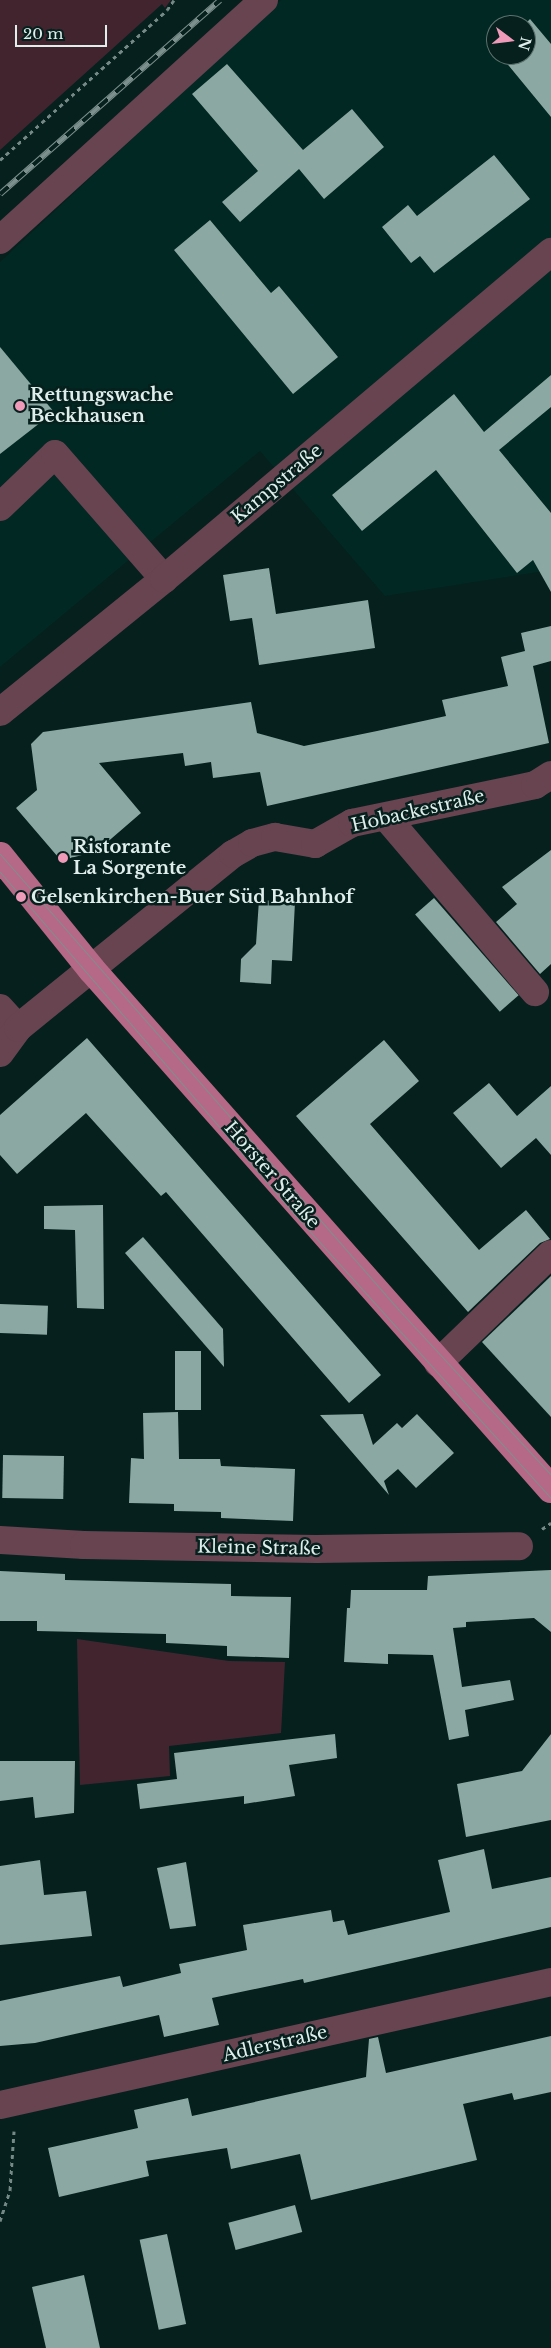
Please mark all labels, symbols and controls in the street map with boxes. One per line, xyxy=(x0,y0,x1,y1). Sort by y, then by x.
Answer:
scale bar xyxy=(18,15,110,47)
north arrow xyxy=(486,15,536,65)
text: 20 m xyxy=(23,24,63,43)
text: N xyxy=(514,35,535,52)
place label: Rettungswache Beckhausen xyxy=(30,385,174,428)
marker: Rettungswache Beckhausen xyxy=(14,400,26,412)
street label: Kampstraße xyxy=(227,440,327,528)
street label: Hobackestraße xyxy=(349,785,487,837)
place label: Ristorante La Sorgente xyxy=(73,837,186,880)
marker: Ristorante La Sorgente xyxy=(57,852,69,864)
place label: Gelsenkirchen-Buer Süd Bahnhof xyxy=(31,886,354,908)
marker: Gelsenkirchen-Buer Süd Bahnhof xyxy=(15,891,27,903)
street label: Horster Straße xyxy=(220,1117,324,1233)
street label: Kleine Straße xyxy=(197,1536,321,1560)
street label: Adlerstraße xyxy=(221,2021,329,2067)

